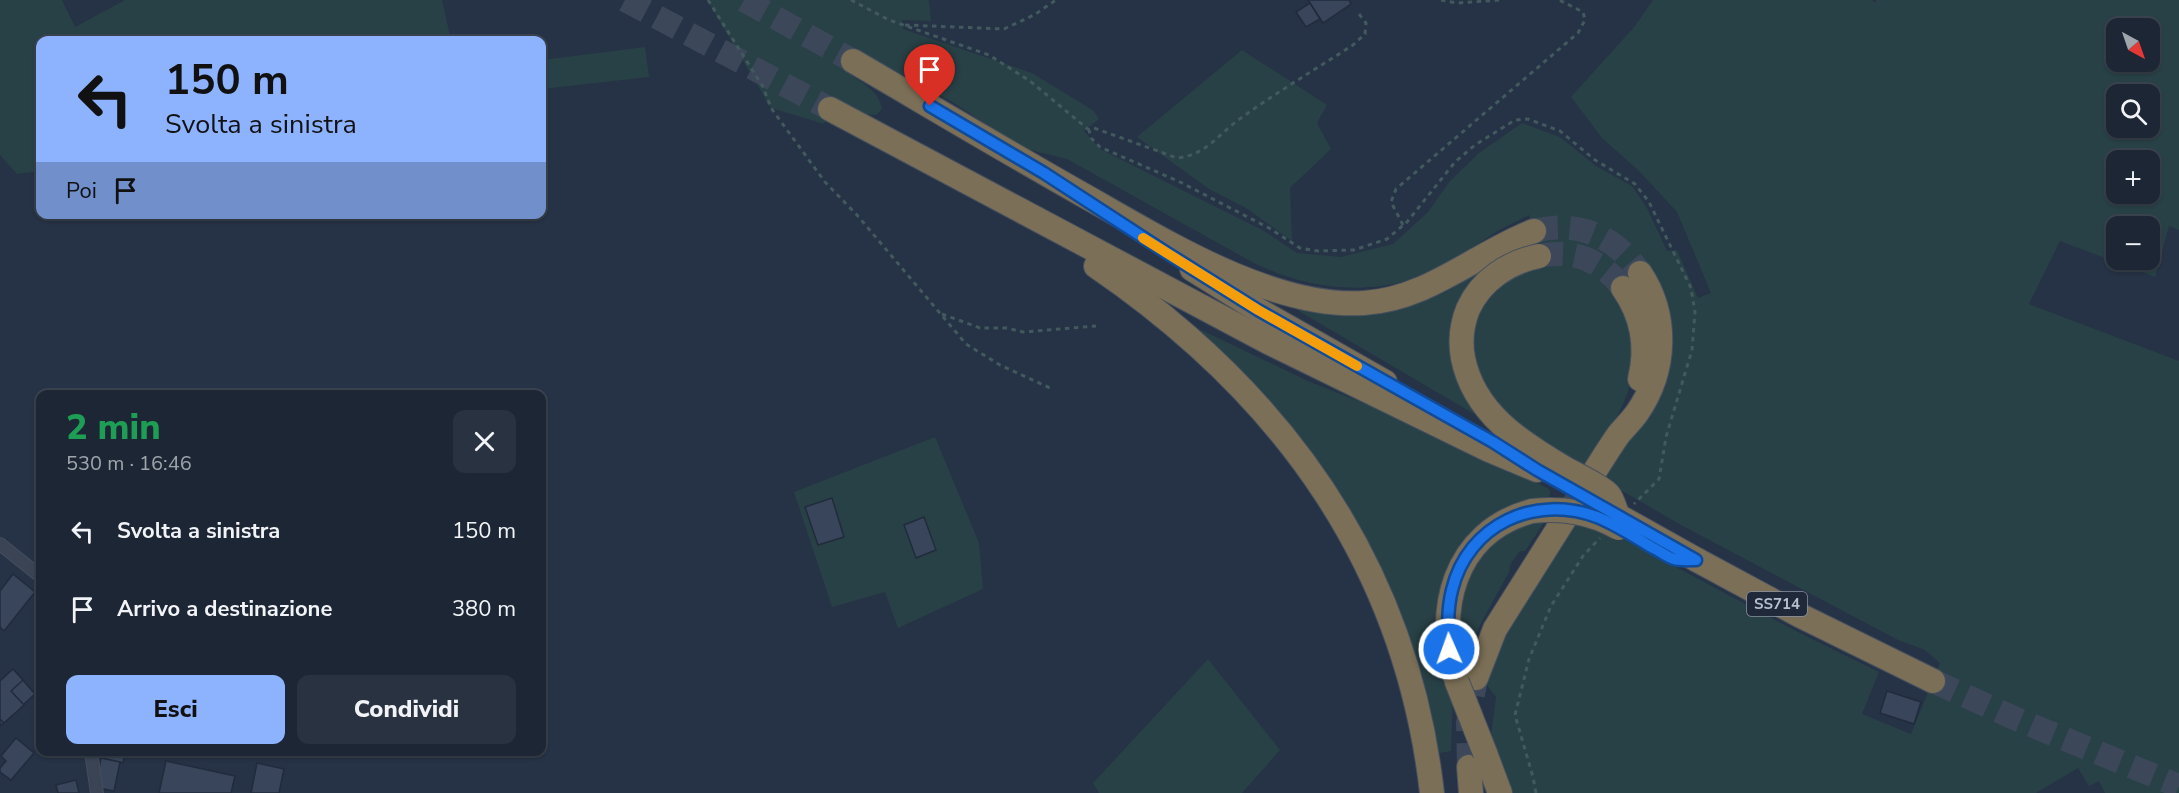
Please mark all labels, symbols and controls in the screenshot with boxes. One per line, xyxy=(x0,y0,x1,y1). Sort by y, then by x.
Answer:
north arrow xyxy=(2106,18,2160,72)
map controls xyxy=(2106,18,2160,270)
pin xyxy=(904,44,955,106)
text: 150 m xyxy=(165,52,289,109)
icon: arrive xyxy=(913,53,946,86)
icon: left xyxy=(66,60,144,138)
button: search xyxy=(2106,84,2160,138)
text: Svolta a sinistra xyxy=(165,106,357,143)
button: + xyxy=(2106,150,2160,204)
icon: arrive xyxy=(109,174,142,207)
text: Poi xyxy=(66,176,97,206)
button: − xyxy=(2106,216,2160,270)
text: 2 min xyxy=(66,403,161,452)
button: close xyxy=(453,410,516,473)
text: 530 m · 16:46 xyxy=(66,450,192,477)
icon: left xyxy=(66,515,99,548)
text: Svolta a sinistra xyxy=(117,516,280,546)
text: 150 m xyxy=(452,516,516,546)
road number: SS714 xyxy=(1747,592,1807,616)
icon: arrive xyxy=(66,593,99,626)
text: Arrivo a destinazione xyxy=(117,594,332,624)
text: 380 m xyxy=(452,594,516,624)
position arrow xyxy=(1417,617,1481,681)
button: Esci xyxy=(66,675,285,744)
button: Condividi xyxy=(297,675,516,744)

